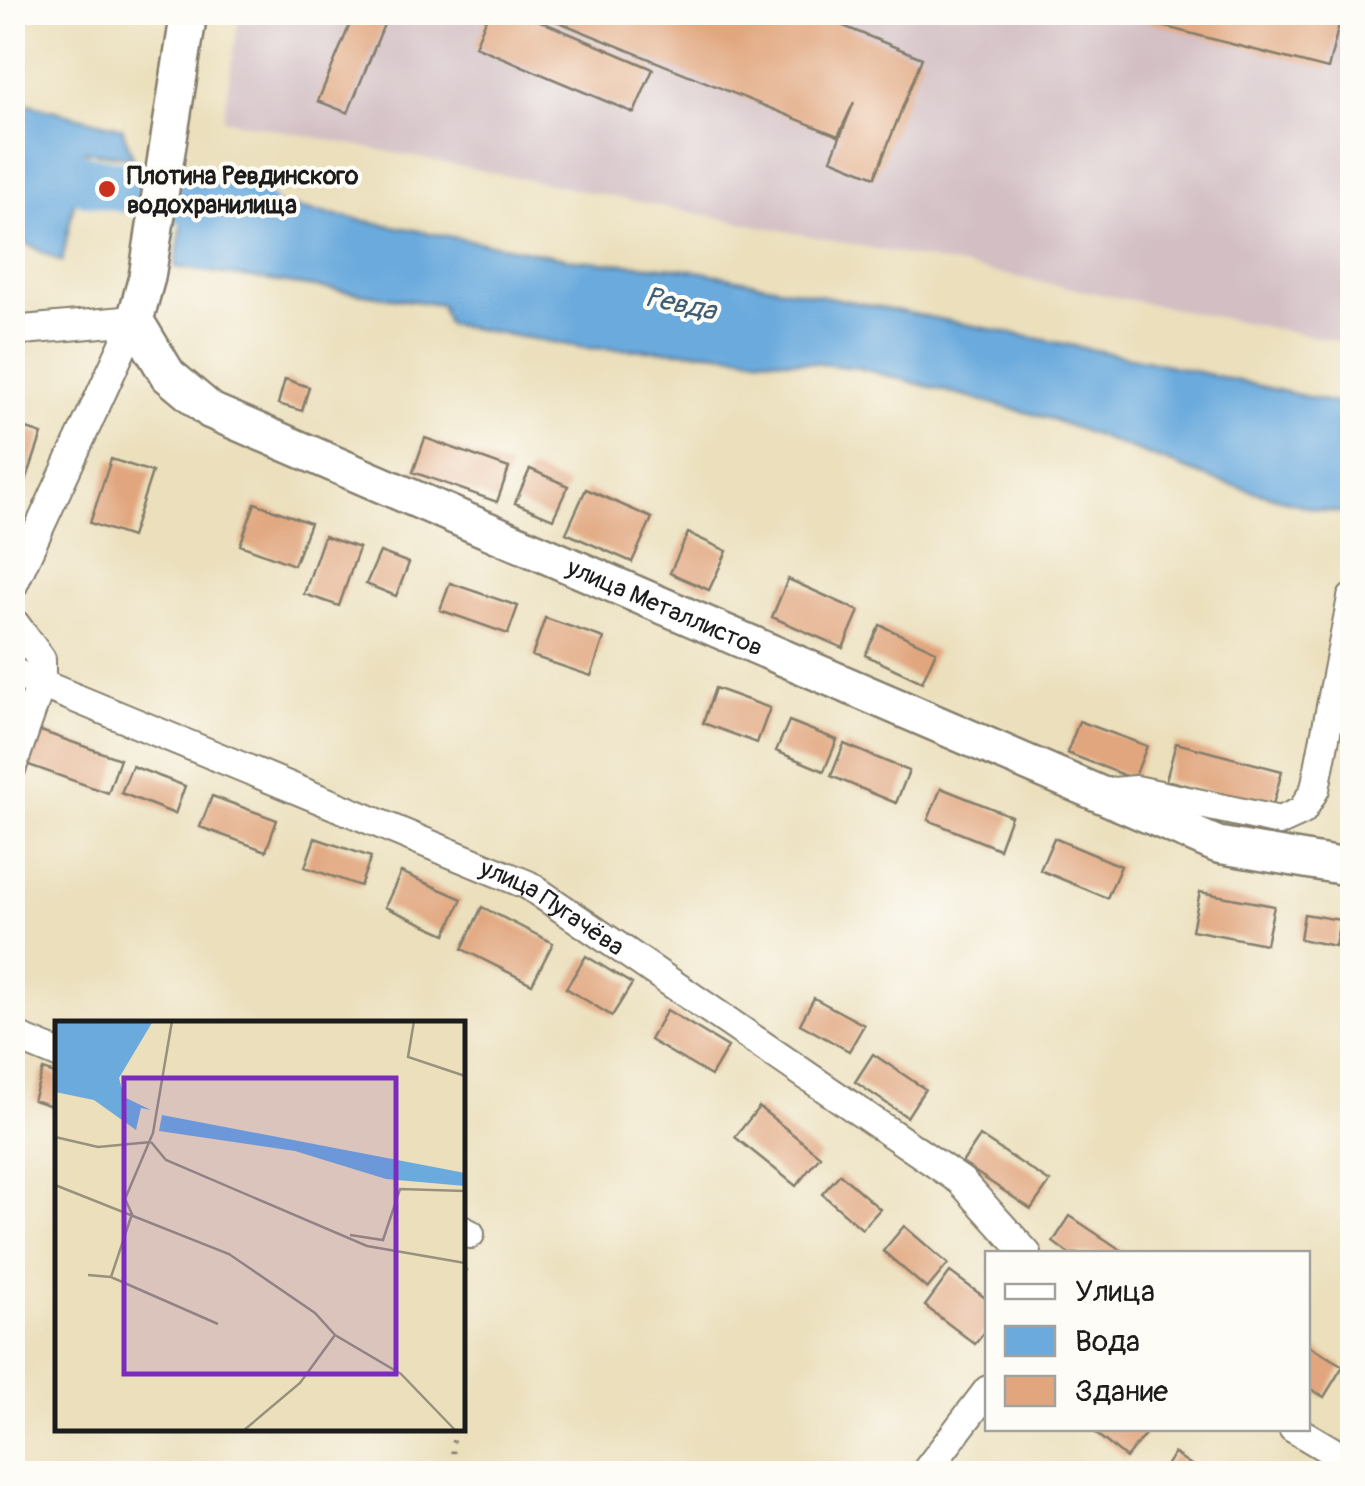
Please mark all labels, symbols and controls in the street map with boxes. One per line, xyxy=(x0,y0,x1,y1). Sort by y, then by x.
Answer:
place label: Плотина Ревдинского водохранилища xyxy=(127,161,359,221)
marker: Плотина Ревдинского водохранилища xyxy=(96,178,118,200)
water label: Ревда xyxy=(642,280,721,329)
street label: улица Металлистов xyxy=(561,552,767,664)
street label: улица Пугачёва xyxy=(474,853,630,963)
inset map xyxy=(55,1021,465,1431)
legend xyxy=(985,1251,1310,1431)
text: Улица xyxy=(1075,1273,1155,1310)
text: Вода xyxy=(1075,1323,1140,1360)
text: Здание xyxy=(1075,1373,1168,1410)

